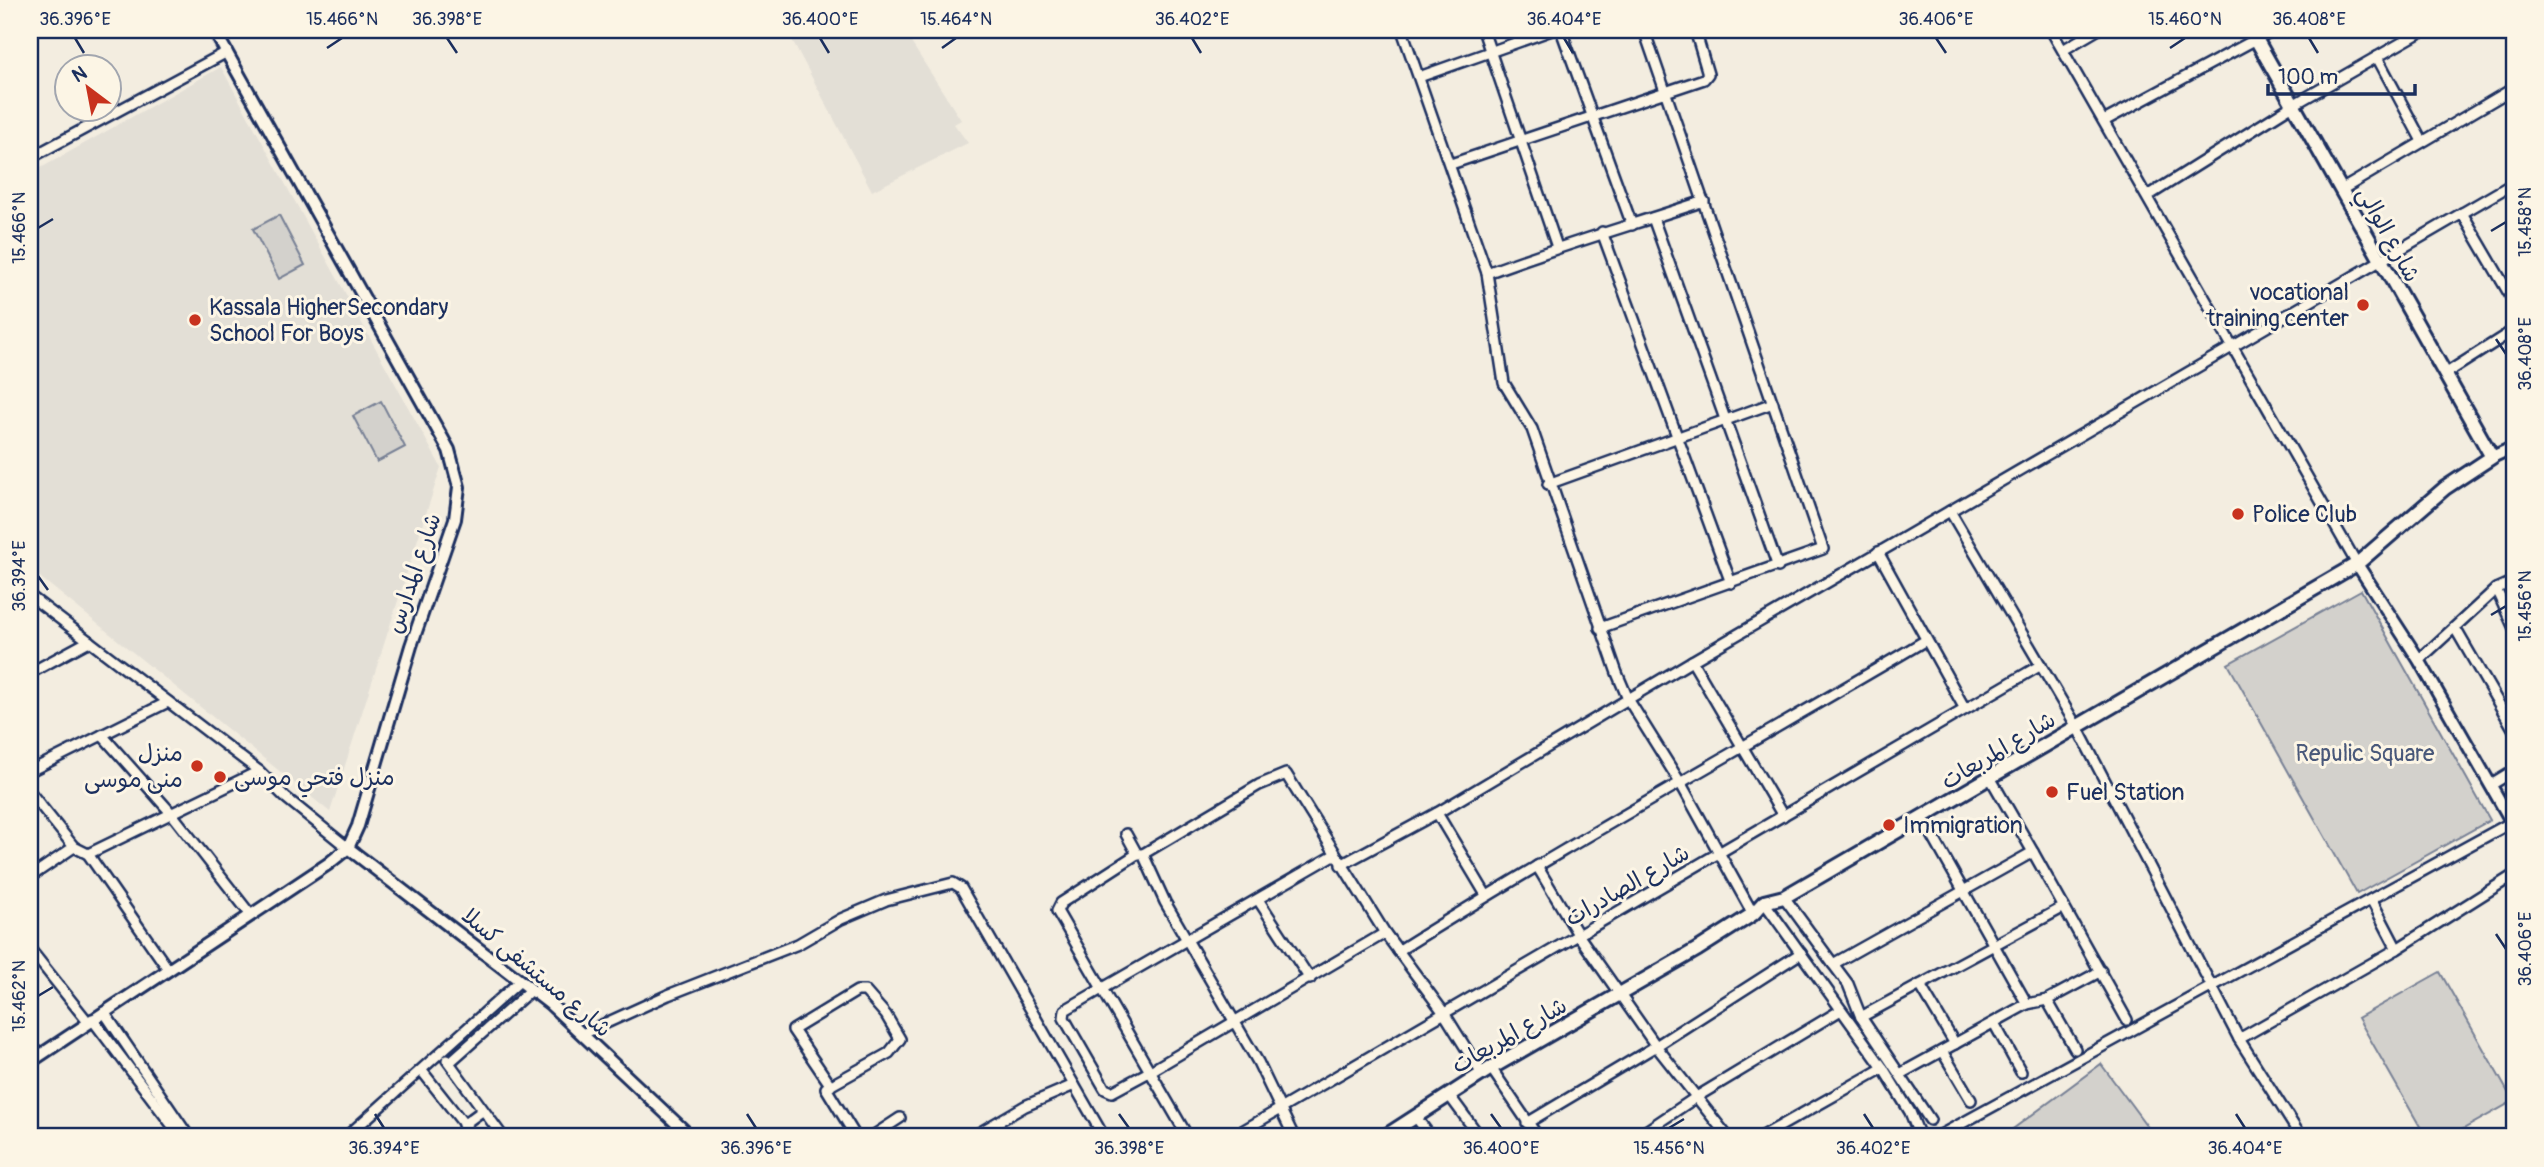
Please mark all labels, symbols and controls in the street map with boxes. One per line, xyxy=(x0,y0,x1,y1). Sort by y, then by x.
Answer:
text: 36.396°E xyxy=(39,8,111,31)
text: 15.466°N xyxy=(306,8,378,31)
text: 36.398°E xyxy=(412,8,482,31)
text: 36.400°E xyxy=(782,8,858,31)
text: 15.464°N xyxy=(920,8,992,31)
text: 36.402°E xyxy=(1155,8,1229,31)
text: 36.404°E xyxy=(1527,8,1601,31)
text: 36.406°E xyxy=(1899,8,1973,31)
text: 15.460°N xyxy=(2148,8,2222,31)
text: 36.408°E xyxy=(2272,8,2346,31)
north arrow xyxy=(52,52,122,122)
scale bar xyxy=(2268,52,2414,96)
text: N xyxy=(68,61,91,88)
text: 100 m xyxy=(2278,64,2338,91)
street label: شارع الوالي xyxy=(2345,181,2427,290)
text: 15.458°N xyxy=(2514,187,2537,257)
text: 15.466°N xyxy=(8,192,31,264)
place label: vocational training center xyxy=(2205,278,2349,333)
place label: Kassala HigherSecondary School For Boys xyxy=(209,293,449,348)
marker: vocational training center xyxy=(2355,297,2371,313)
marker: Kassala HigherSecondary School For Boys xyxy=(187,312,203,328)
text: 36.408°E xyxy=(2514,317,2537,391)
place label: Police Club xyxy=(2252,500,2357,529)
marker: Police Club xyxy=(2230,506,2246,522)
street label: شارع المدارس xyxy=(379,509,449,637)
text: 36.394°E xyxy=(8,540,31,612)
text: 15.456°N xyxy=(2514,570,2537,642)
street label: شارع المربعات xyxy=(1936,705,2061,797)
place label: منزل منى موسى xyxy=(84,739,183,794)
park label: Repulic Square xyxy=(2296,739,2435,768)
marker: منزل منى موسى xyxy=(189,758,205,774)
place label: منزل فتحي موسى xyxy=(234,763,395,798)
marker: منزل فتحي موسى xyxy=(212,769,228,785)
place label: Fuel Station xyxy=(2066,778,2184,807)
marker: Fuel Station xyxy=(2044,784,2060,800)
place label: Immigration xyxy=(1903,811,2023,840)
marker: Immigration xyxy=(1881,817,1897,833)
street label: شارع الصادرات xyxy=(1560,838,1695,934)
street label: شارع مستشفى كسلا xyxy=(455,901,618,1044)
text: 36.406°E xyxy=(2514,912,2537,986)
text: 15.462°N xyxy=(8,960,31,1032)
street label: شارع المربعات xyxy=(1446,991,1573,1081)
text: 36.394°E xyxy=(348,1137,420,1160)
text: 36.396°E xyxy=(720,1137,792,1160)
text: 36.398°E xyxy=(1094,1137,1164,1160)
text: 36.400°E xyxy=(1463,1137,1539,1160)
text: 15.456°N xyxy=(1633,1137,1705,1160)
text: 36.402°E xyxy=(1836,1137,1910,1160)
text: 36.404°E xyxy=(2208,1137,2282,1160)

